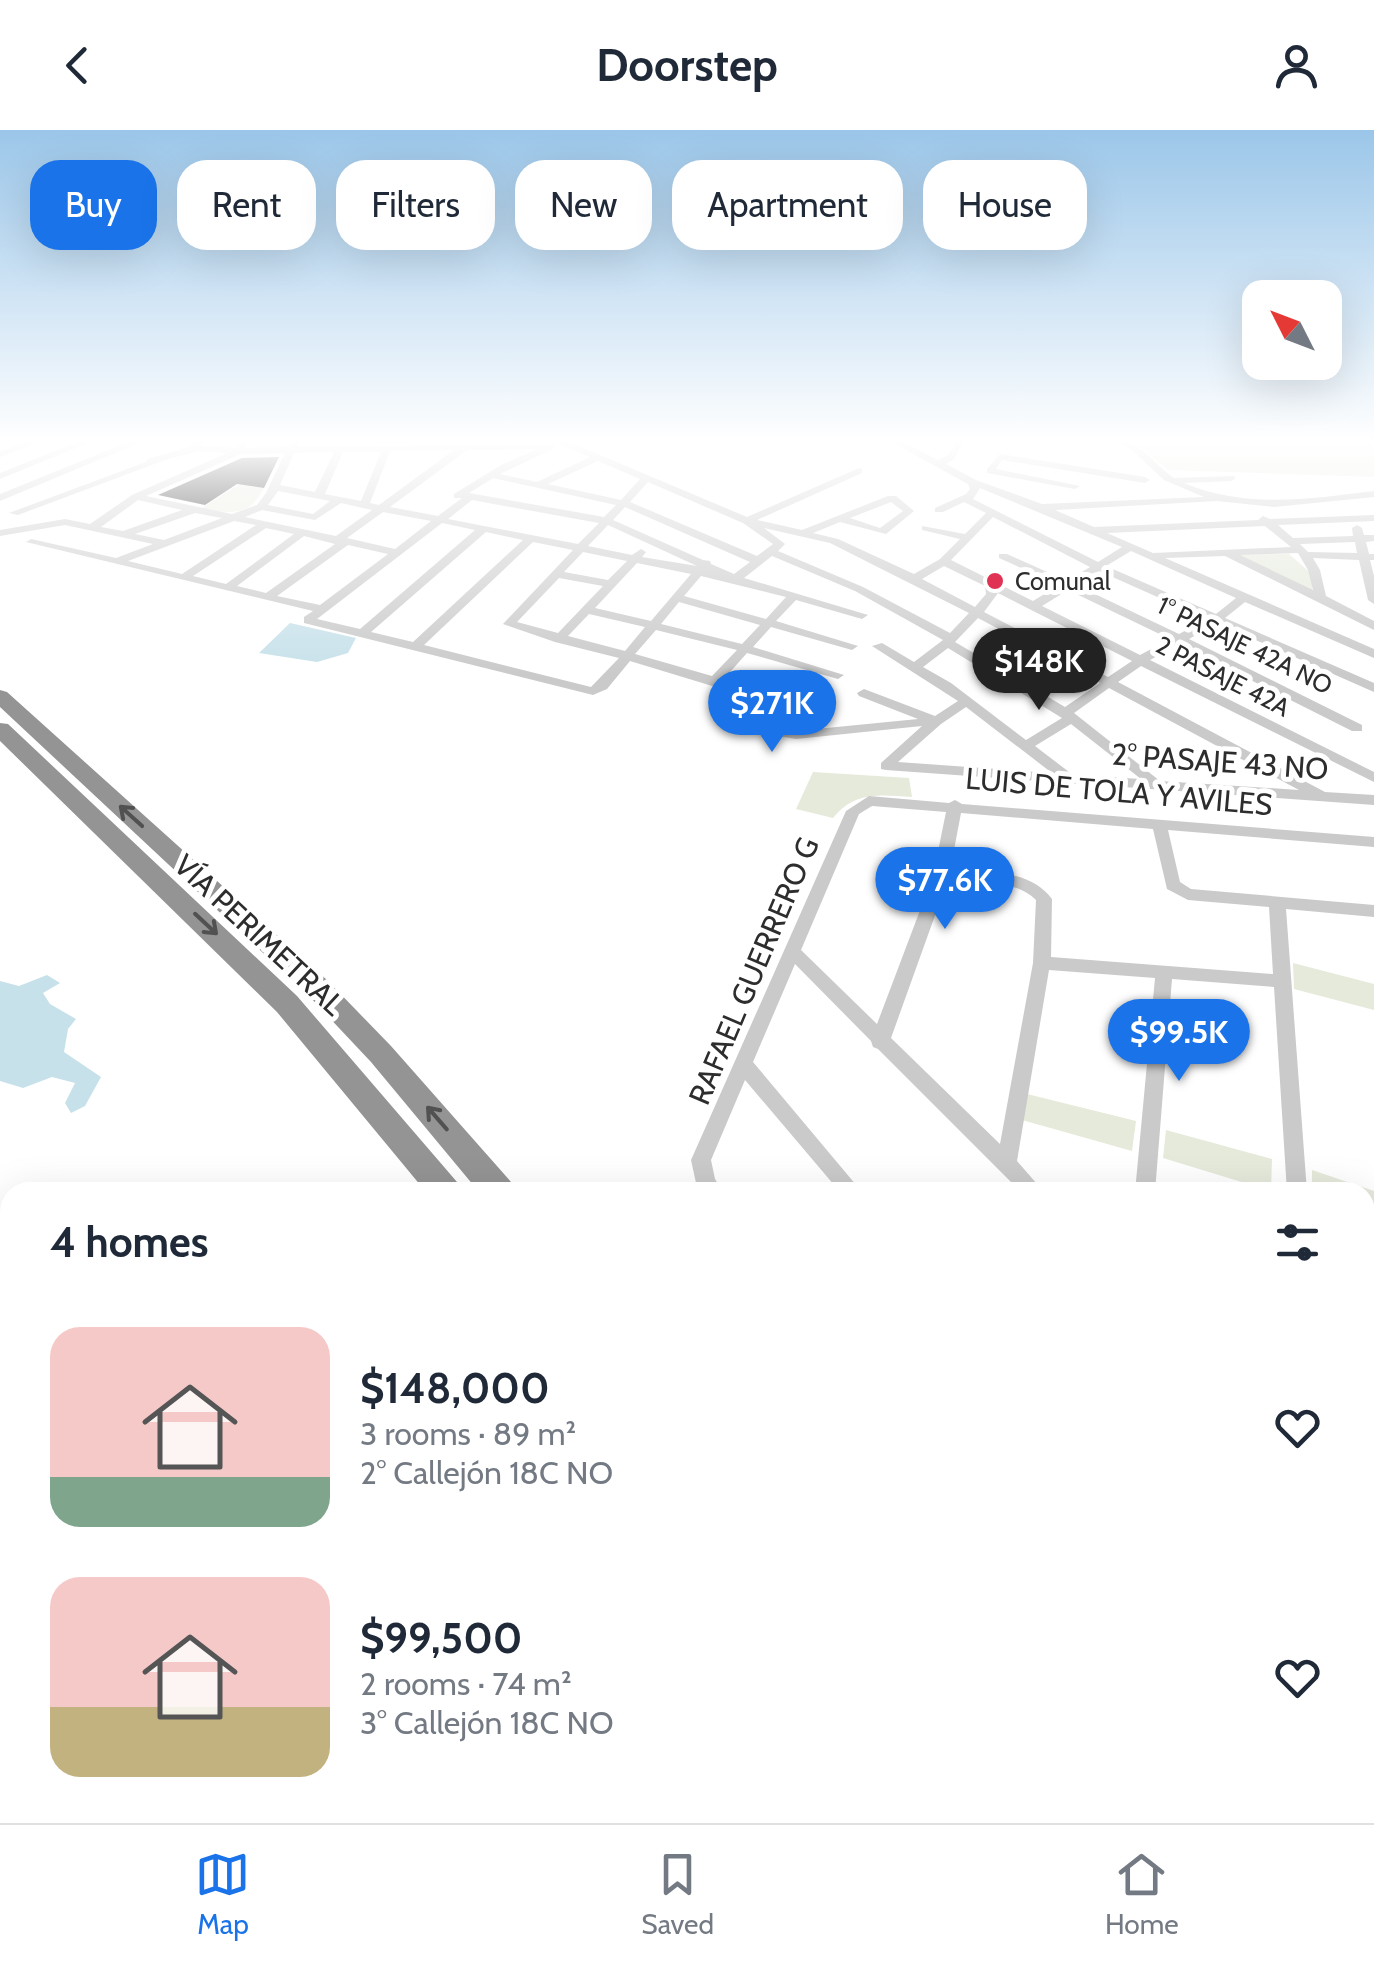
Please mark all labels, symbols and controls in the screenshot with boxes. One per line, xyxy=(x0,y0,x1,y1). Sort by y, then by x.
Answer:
icon: back xyxy=(50,38,105,93)
text: Doorstep xyxy=(596,38,778,92)
icon: person xyxy=(1269,38,1324,93)
chip: Buy xyxy=(30,160,157,250)
chip: Rent xyxy=(177,160,316,250)
chip: Filters xyxy=(336,160,495,250)
chip: New xyxy=(515,160,652,250)
chip: Apartment xyxy=(672,160,903,250)
chip: House xyxy=(923,160,1087,250)
north arrow xyxy=(1242,280,1342,380)
map controls xyxy=(1242,280,1342,380)
place label: Comunal xyxy=(1015,566,1111,596)
marker: Comunal xyxy=(984,570,1006,592)
street label: 1° PASAJE 42A NO xyxy=(1153,590,1337,700)
pin: $148K xyxy=(969,628,1109,713)
street label: 2 PASAJE 42A xyxy=(1151,629,1295,723)
text: $148K xyxy=(994,641,1084,680)
pin: $271K xyxy=(702,670,842,755)
text: $271K xyxy=(730,683,814,722)
street label: 2° PASAJE 43 NO xyxy=(1110,735,1330,788)
street label: LUIS DE TOLA Y AVILES xyxy=(964,760,1274,823)
one-way arrow xyxy=(119,804,144,827)
street label: RAFAEL GUERRERO G xyxy=(680,832,827,1110)
street label: VÍA PERIMETRAL xyxy=(167,846,352,1023)
pin: $77.6K xyxy=(864,847,1026,932)
text: $77.6K xyxy=(897,860,993,899)
one-way arrow xyxy=(193,912,217,936)
pin: $99.5K xyxy=(1098,999,1260,1084)
text: $99.5K xyxy=(1130,1012,1228,1051)
one-way arrow xyxy=(426,1105,448,1131)
icon: filters xyxy=(1270,1215,1325,1270)
text: 4 homes xyxy=(50,1216,209,1268)
text: $148,000 xyxy=(360,1362,550,1414)
icon: home xyxy=(130,1367,250,1487)
icon: heart xyxy=(1270,1400,1325,1455)
text: 3 rooms · 89 m² xyxy=(360,1414,576,1453)
text: 2° Callejón 18C NO xyxy=(360,1453,613,1492)
text: $99,500 xyxy=(360,1612,522,1664)
icon: home xyxy=(130,1617,250,1737)
icon: heart xyxy=(1270,1650,1325,1705)
text: 2 rooms · 74 m² xyxy=(360,1664,572,1703)
text: 3° Callejón 18C NO xyxy=(360,1703,614,1742)
tab: Map xyxy=(195,1847,250,1941)
tab: Saved xyxy=(641,1847,714,1941)
tab: Home xyxy=(1105,1847,1179,1941)

